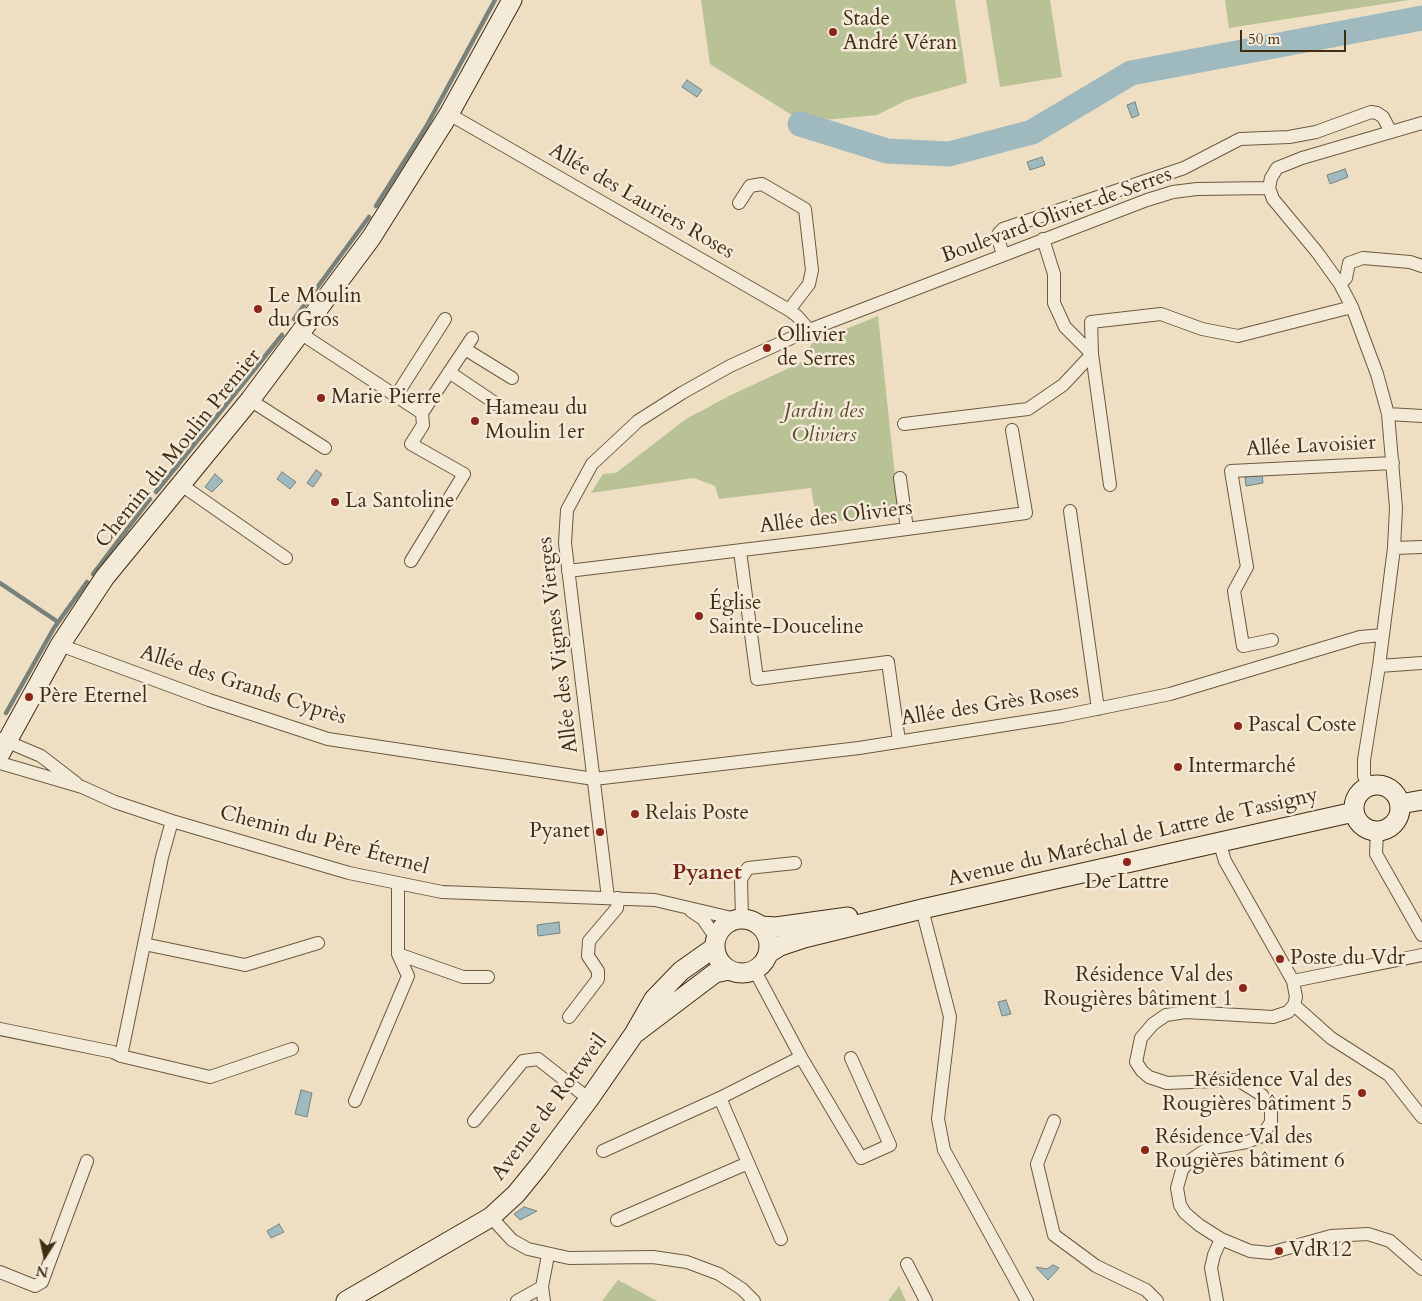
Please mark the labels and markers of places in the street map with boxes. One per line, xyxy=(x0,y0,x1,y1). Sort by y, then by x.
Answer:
place label: Stade André Véran xyxy=(843,7,958,57)
marker: Stade André Véran xyxy=(827,26,839,38)
place label: Le Moulin du Gros xyxy=(268,284,362,334)
marker: Le Moulin du Gros xyxy=(252,303,264,315)
place label: Ollivier de Serres xyxy=(777,323,855,373)
marker: Ollivier de Serres xyxy=(761,342,773,354)
place label: Marie Pierre xyxy=(331,385,441,411)
marker: Marie Pierre xyxy=(315,392,327,404)
place label: Hameau du Moulin 1er xyxy=(485,396,588,446)
marker: Hameau du Moulin 1er xyxy=(469,415,481,427)
place label: La Santoline xyxy=(345,489,455,515)
marker: La Santoline xyxy=(329,496,341,508)
place label: Église Sainte-Douceline xyxy=(709,591,864,641)
marker: Église Sainte-Douceline xyxy=(693,610,705,622)
place label: Père Eternel xyxy=(39,684,147,710)
marker: Père Eternel xyxy=(23,691,35,703)
place label: Pascal Coste xyxy=(1248,713,1357,739)
marker: Pascal Coste xyxy=(1232,720,1244,732)
place label: Intermarché xyxy=(1188,754,1296,780)
marker: Intermarché xyxy=(1172,761,1184,773)
place label: Relais Poste xyxy=(645,801,749,827)
marker: Relais Poste xyxy=(629,808,641,820)
place label: Pyanet xyxy=(529,819,590,845)
marker: Pyanet xyxy=(594,826,606,838)
marker: De Lattre xyxy=(1121,856,1133,868)
place label: De Lattre xyxy=(1085,870,1169,896)
place label: Poste du Vdr xyxy=(1290,946,1405,972)
marker: Poste du Vdr xyxy=(1274,953,1286,965)
place label: Résidence Val des Rougières bâtiment 1 xyxy=(1043,963,1233,1013)
marker: Résidence Val des Rougières bâtiment 1 xyxy=(1237,982,1249,994)
place label: Résidence Val des Rougières bâtiment 5 xyxy=(1162,1068,1352,1118)
marker: Résidence Val des Rougières bâtiment 5 xyxy=(1356,1087,1368,1099)
place label: Résidence Val des Rougières bâtiment 6 xyxy=(1155,1125,1345,1175)
marker: Résidence Val des Rougières bâtiment 6 xyxy=(1139,1144,1151,1156)
place label: VdR12 xyxy=(1289,1238,1352,1264)
marker: VdR12 xyxy=(1273,1245,1285,1257)

